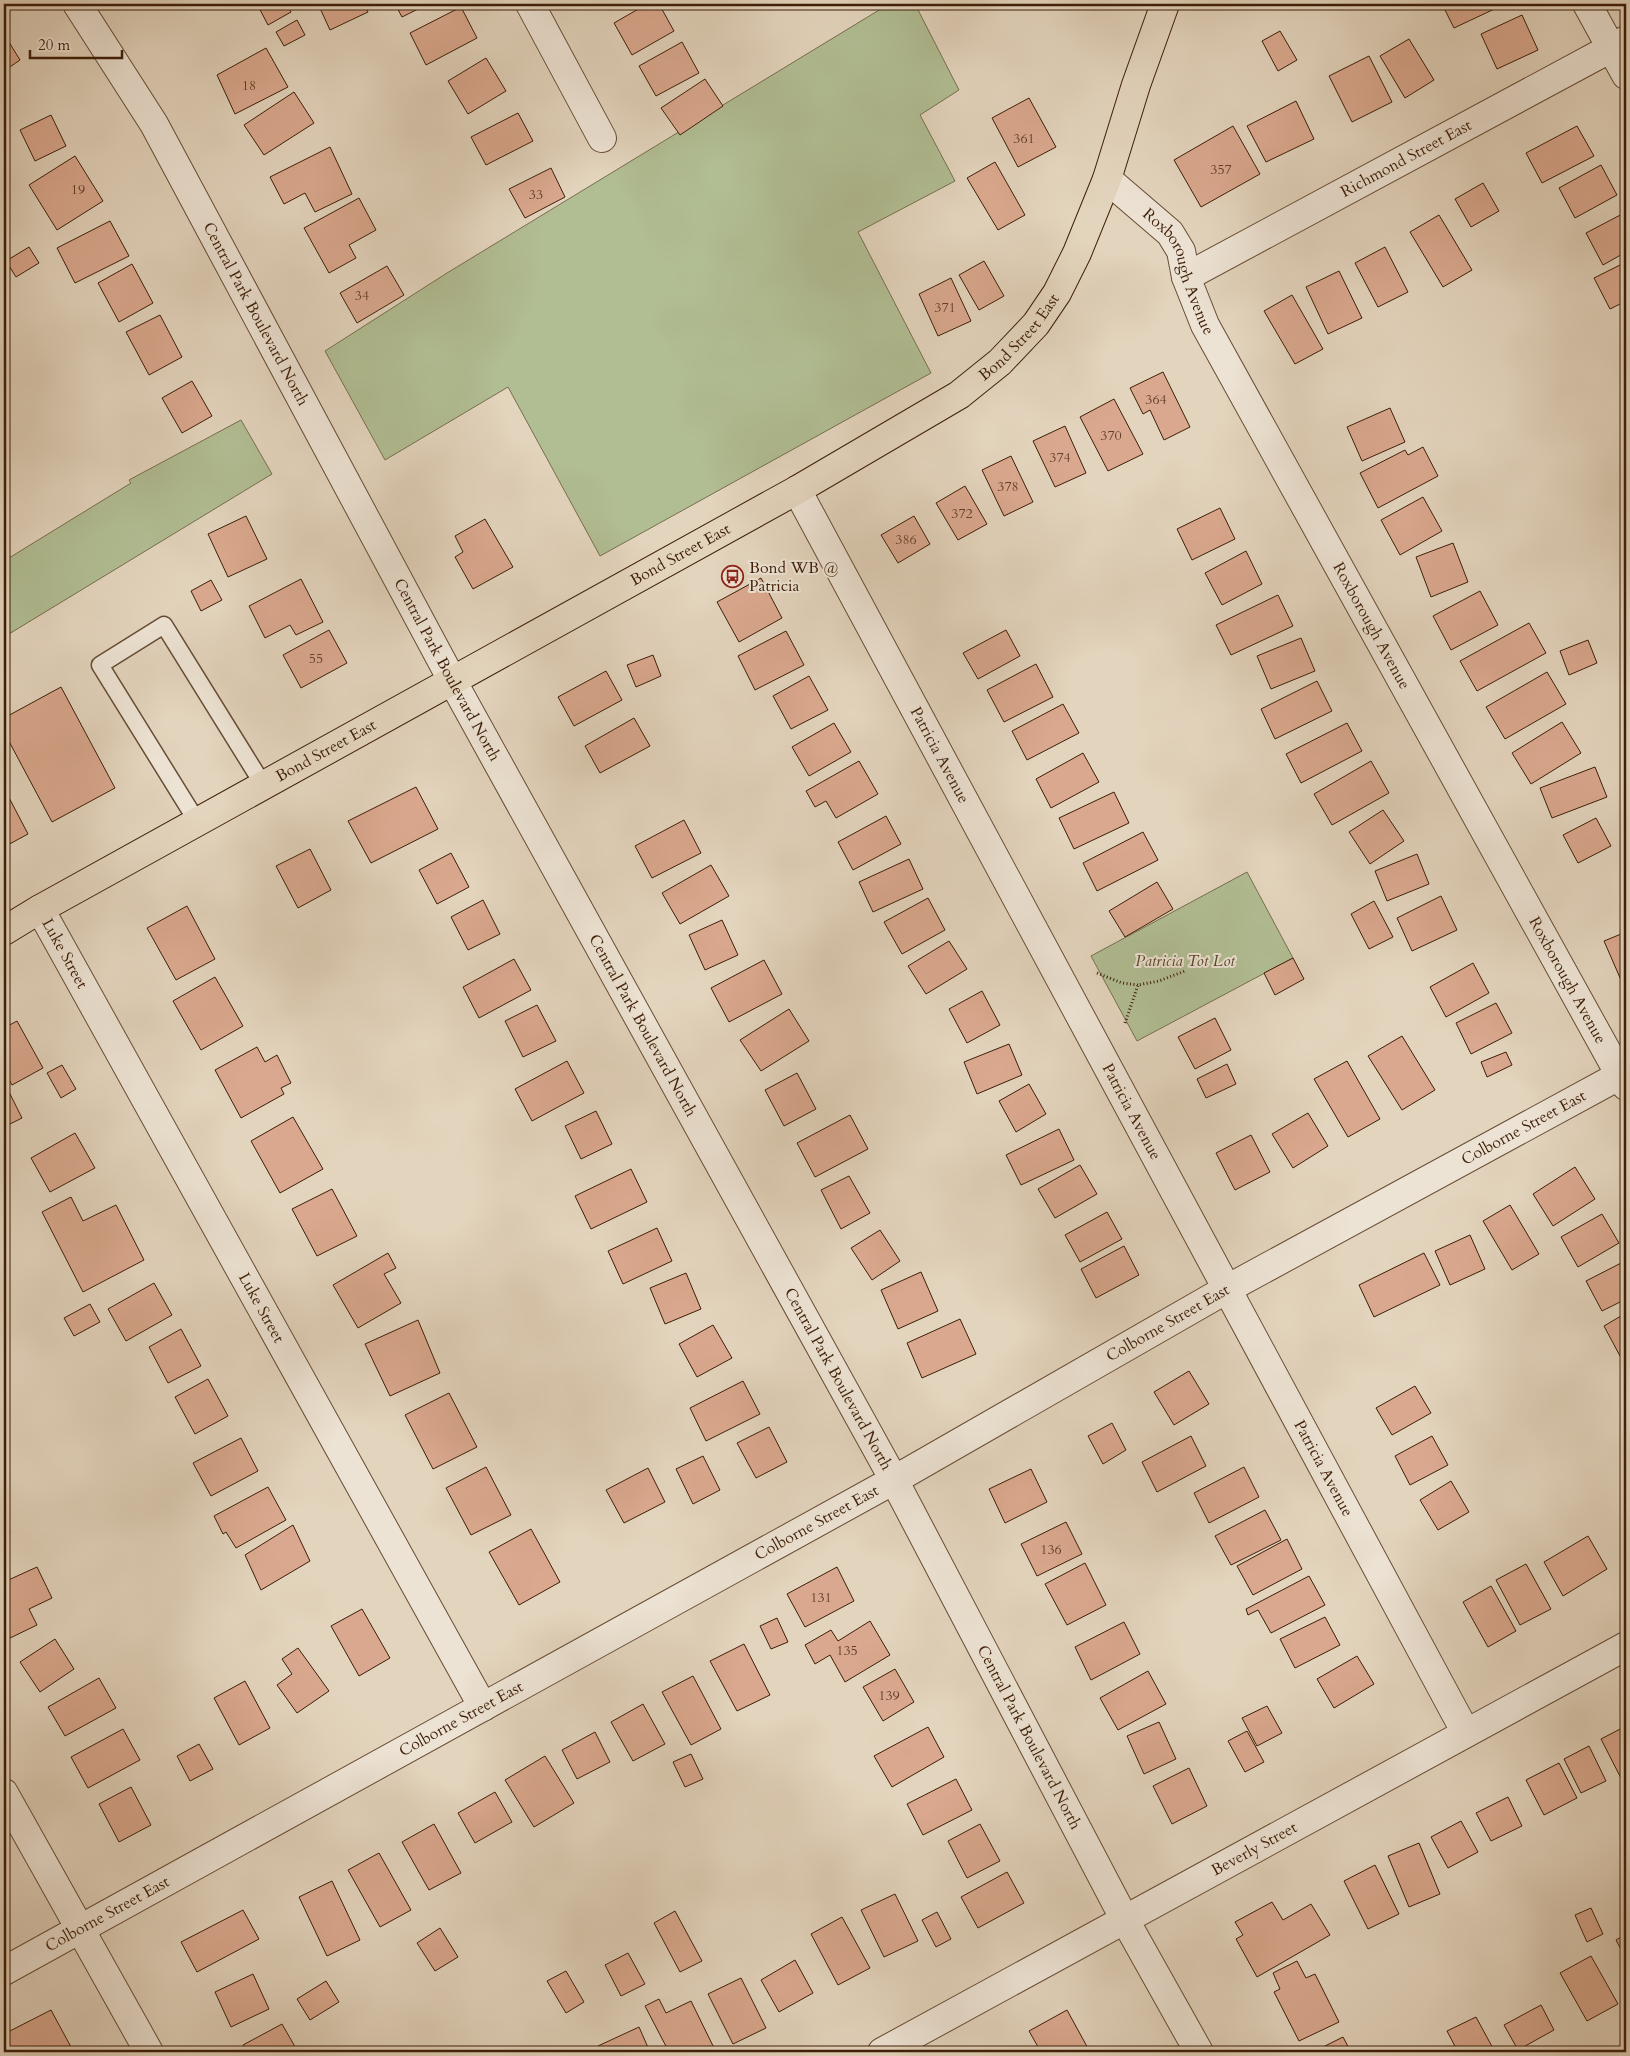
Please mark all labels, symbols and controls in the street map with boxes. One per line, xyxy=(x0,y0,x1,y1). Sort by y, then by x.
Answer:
scale bar xyxy=(30,28,122,60)
text: 20 m xyxy=(38,35,70,55)
house number: 18 xyxy=(242,76,256,95)
street label: Richmond Street East xyxy=(1337,114,1475,203)
house number: 361 xyxy=(1013,129,1035,148)
house number: 357 xyxy=(1210,160,1232,179)
house number: 19 xyxy=(71,180,85,199)
house number: 33 xyxy=(529,185,543,204)
street label: Roxborough Avenue xyxy=(1138,203,1219,339)
street label: Central Park Boulevard North xyxy=(198,218,314,410)
house number: 34 xyxy=(355,286,369,305)
street label: Bond Street East xyxy=(974,289,1064,386)
house number: 371 xyxy=(934,298,956,317)
house number: 364 xyxy=(1145,390,1167,409)
house number: 370 xyxy=(1100,426,1122,445)
house number: 374 xyxy=(1049,448,1071,467)
house number: 378 xyxy=(997,477,1019,496)
house number: 372 xyxy=(951,504,973,523)
street label: Bond Street East xyxy=(626,518,734,591)
house number: 386 xyxy=(895,530,917,549)
place label: Bond WB @ Patricia xyxy=(749,557,839,597)
street label: Roxborough Avenue xyxy=(1327,558,1415,693)
bus stop icon: Bond WB @ Patricia xyxy=(721,565,745,589)
street label: Central Park Boulevard North xyxy=(388,574,506,765)
house number: 55 xyxy=(309,649,323,668)
street label: Patricia Avenue xyxy=(905,703,975,807)
street label: Bond Street East xyxy=(272,714,380,787)
street label: Roxborough Avenue xyxy=(1523,913,1612,1048)
street label: Luke Street xyxy=(36,915,93,993)
street label: Central Park Boulevard North xyxy=(584,930,702,1121)
park label: Patricia Tot Lot xyxy=(1135,950,1235,972)
street label: Patricia Avenue xyxy=(1097,1059,1167,1164)
street label: Colborne Street East xyxy=(1457,1085,1590,1170)
street label: Luke Street xyxy=(233,1269,290,1347)
street label: Colborne Street East xyxy=(1102,1279,1233,1367)
street label: Central Park Boulevard North xyxy=(779,1284,898,1474)
street label: Patricia Avenue xyxy=(1289,1416,1359,1520)
street label: Colborne Street East xyxy=(750,1480,883,1566)
house number: 136 xyxy=(1040,1540,1062,1559)
house number: 131 xyxy=(810,1588,832,1607)
house number: 135 xyxy=(836,1641,858,1660)
street label: Central Park Boulevard North xyxy=(972,1641,1087,1833)
street label: Colborne Street East xyxy=(395,1676,527,1762)
house number: 139 xyxy=(878,1686,900,1705)
street label: Beverly Street xyxy=(1207,1817,1301,1881)
street label: Colborne Street East xyxy=(41,1871,173,1957)

